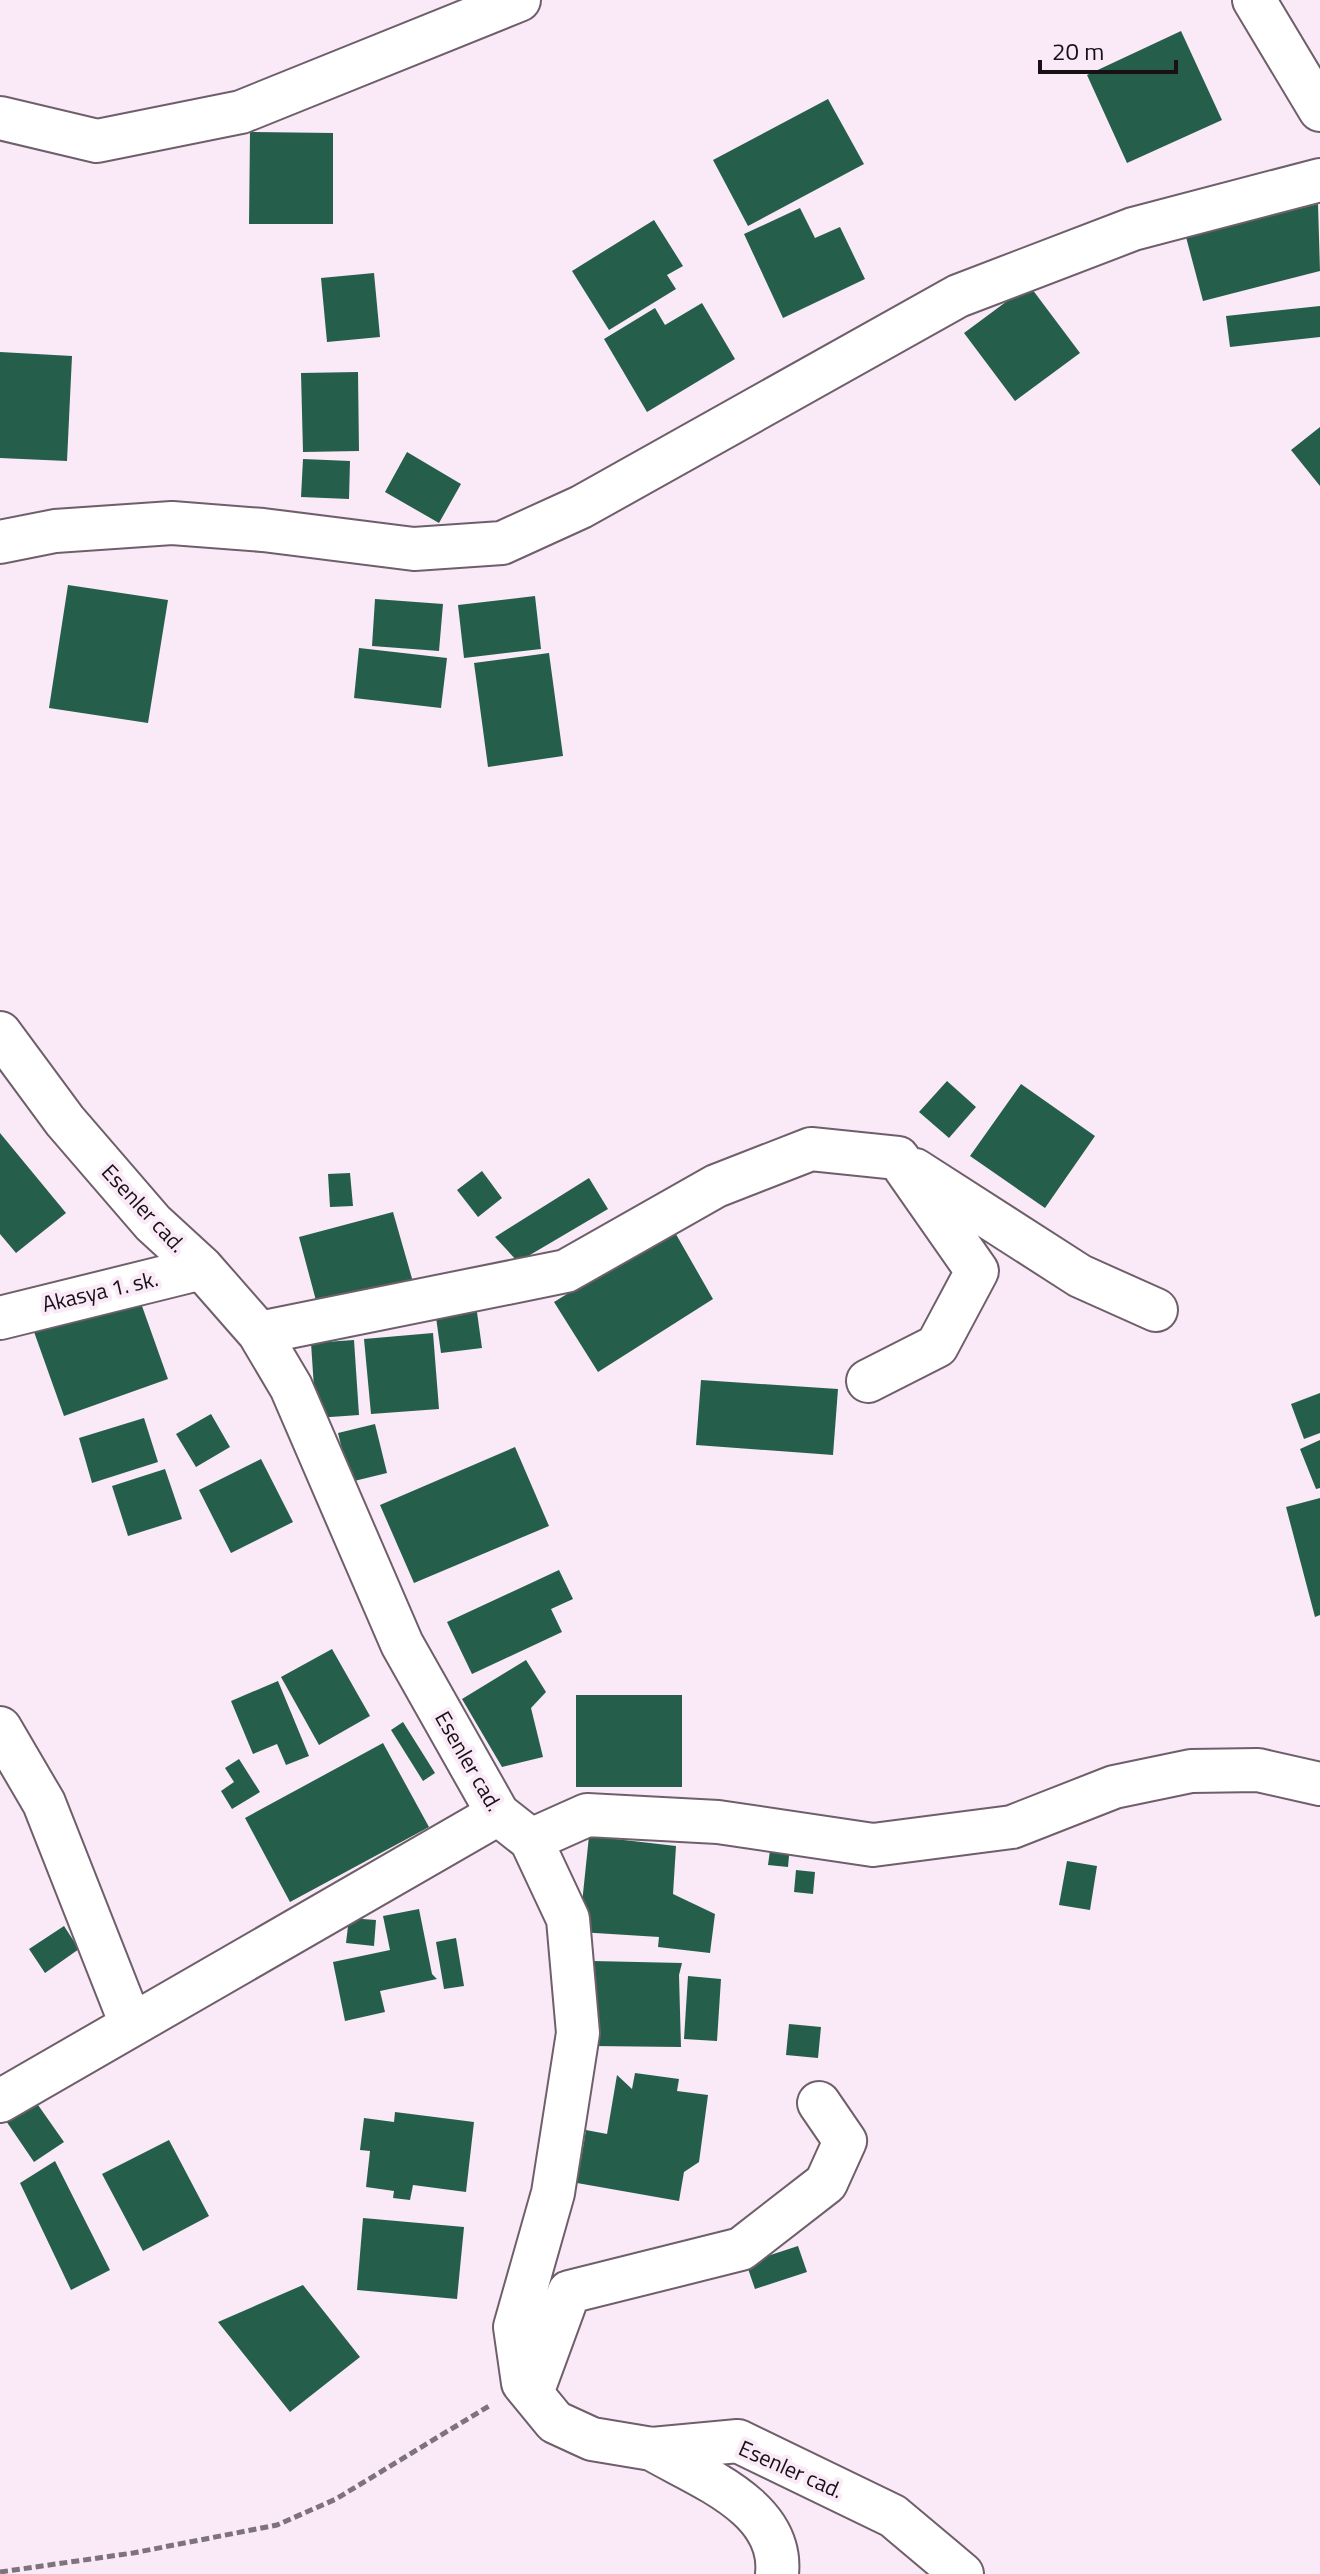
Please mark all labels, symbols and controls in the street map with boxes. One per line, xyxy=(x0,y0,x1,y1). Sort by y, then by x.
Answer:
scale bar xyxy=(1040,24,1176,74)
text: 20 m xyxy=(1052,33,1104,69)
street label: Esenler cad. xyxy=(94,1156,194,1260)
street label: Akasya 1. sk. xyxy=(38,1261,162,1321)
street label: Esenler cad. xyxy=(427,1704,511,1818)
street label: Esenler cad. xyxy=(733,2431,849,2507)

